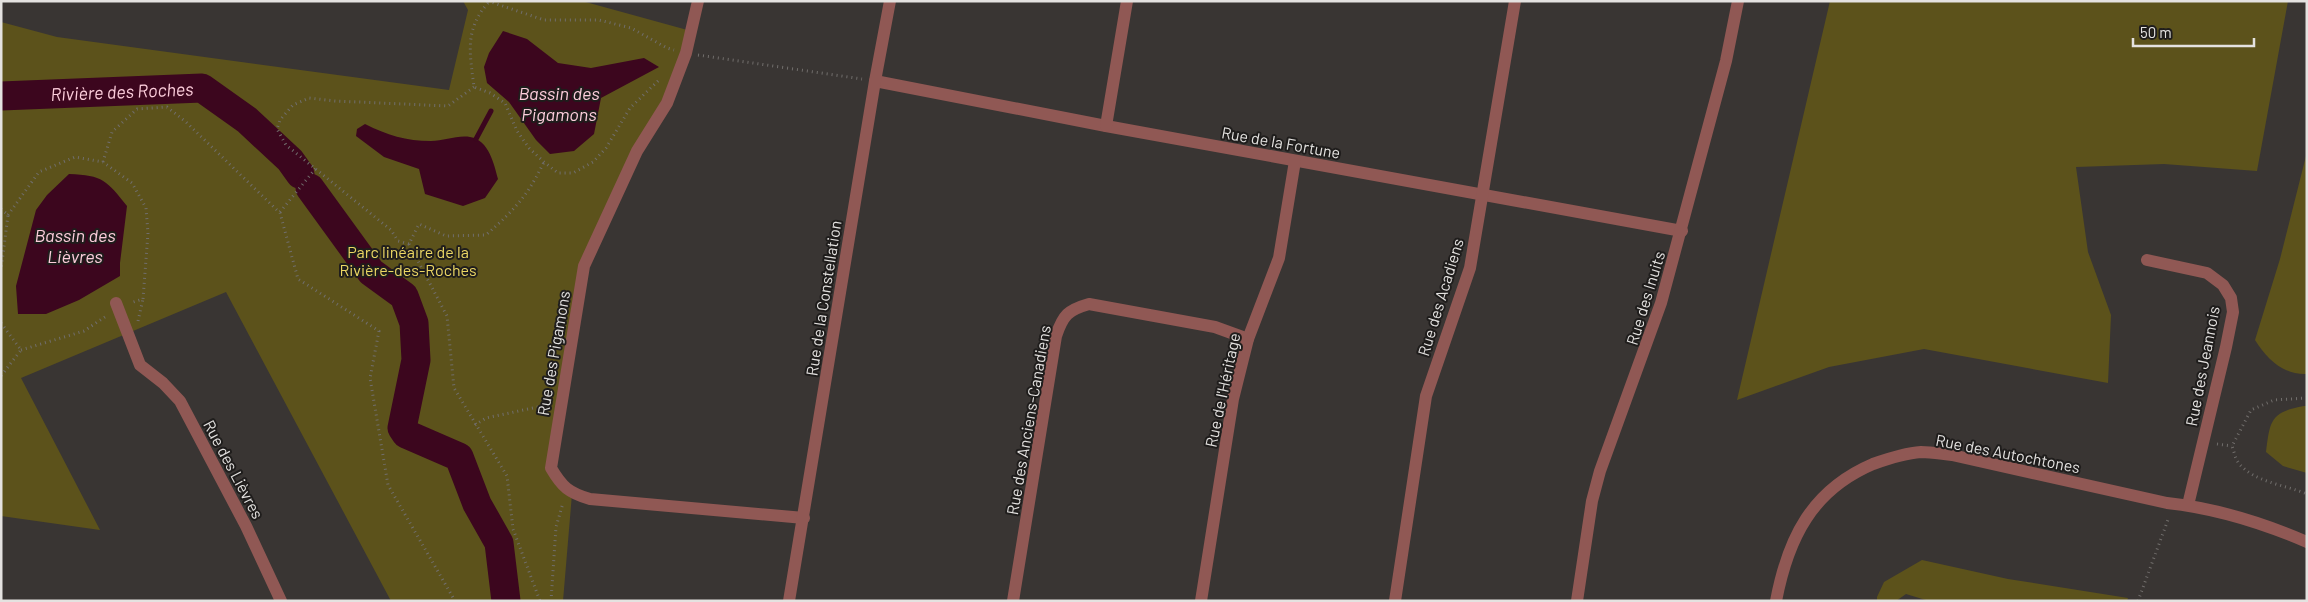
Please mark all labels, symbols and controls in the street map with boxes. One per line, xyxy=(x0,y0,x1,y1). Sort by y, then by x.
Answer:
scale bar xyxy=(2133,15,2254,47)
text: 50 m xyxy=(2140,23,2172,41)
water label: Rivière des Roches xyxy=(50,77,194,105)
water label: Bassin des Pigamons xyxy=(518,82,600,125)
street label: Rue de la Fortune xyxy=(1220,122,1342,162)
street label: Rue de la Constellation xyxy=(801,219,845,377)
water label: Bassin des Lièvres xyxy=(34,224,116,267)
street label: Rue des Acadiens xyxy=(1413,236,1467,358)
park label: Parc linéaire de la Rivière-des-Roches xyxy=(339,242,477,279)
street label: Rue des Inuits xyxy=(1622,249,1668,347)
street label: Rue des Pigamons xyxy=(533,289,573,417)
street label: Rue des Jeannois xyxy=(2181,304,2223,428)
street label: Rue des Anciens-Canadiens xyxy=(1002,324,1054,516)
street label: Rue de l'Héritage xyxy=(1201,331,1243,449)
street label: Rue des Lièvres xyxy=(200,416,268,522)
street label: Rue des Autochtones xyxy=(1934,430,2082,476)

